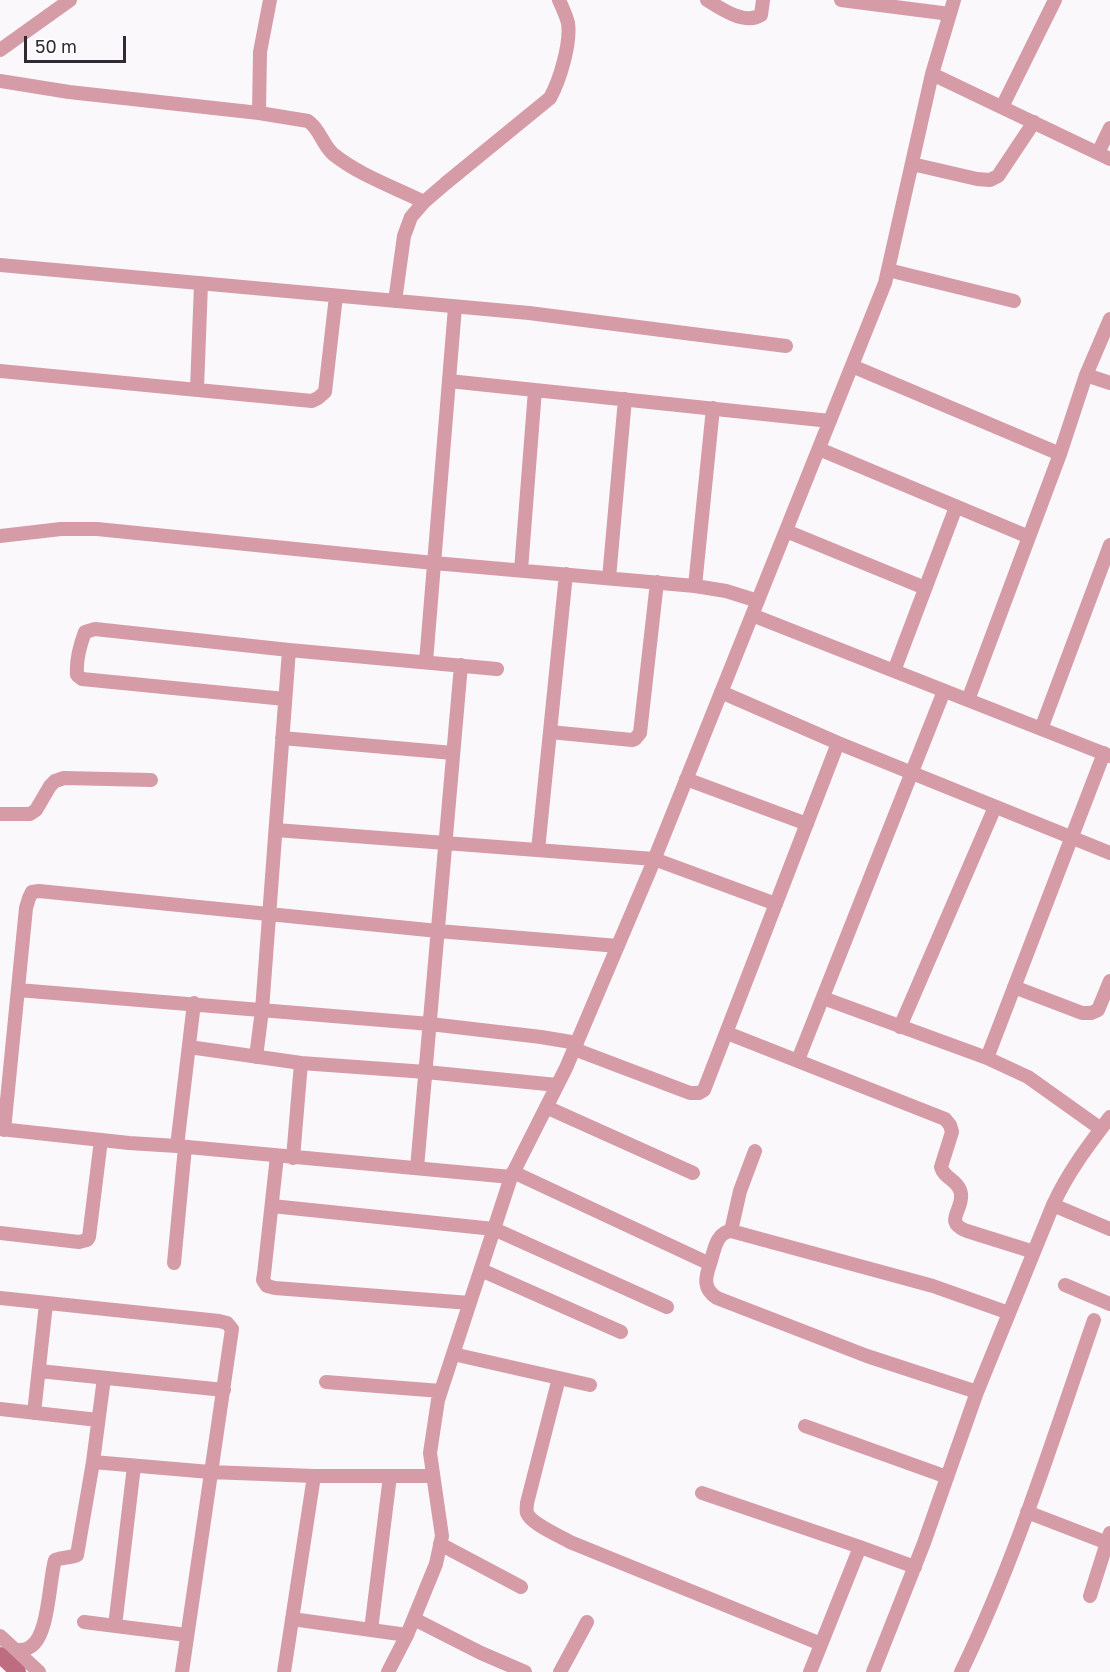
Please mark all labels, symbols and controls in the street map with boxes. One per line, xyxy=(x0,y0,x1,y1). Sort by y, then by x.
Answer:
scale bar xyxy=(27,24,129,62)
text: 50 m xyxy=(35,35,77,57)

